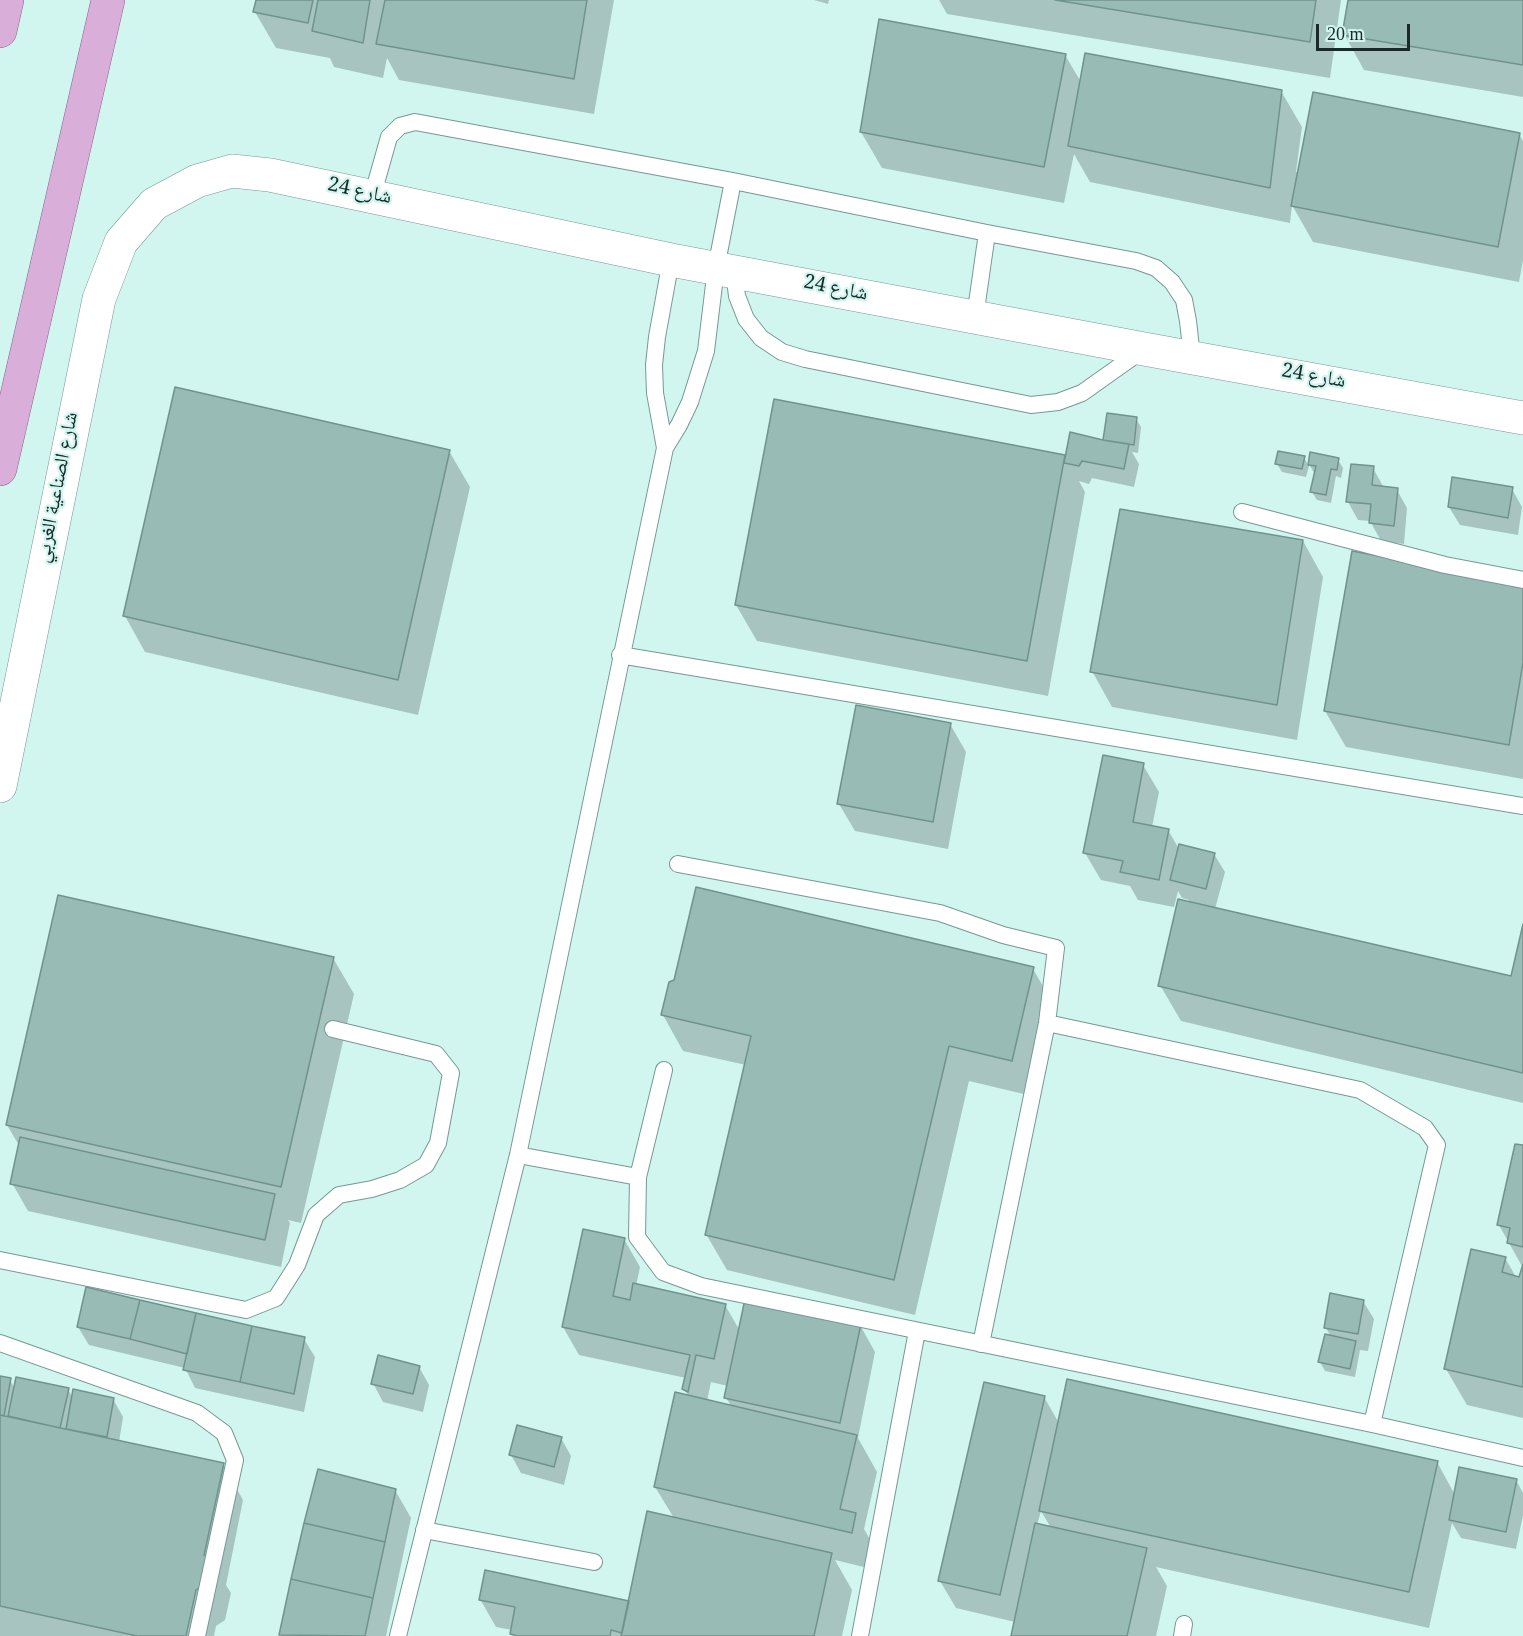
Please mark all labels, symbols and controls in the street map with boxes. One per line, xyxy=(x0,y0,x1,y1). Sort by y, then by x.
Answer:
scale bar xyxy=(1319,12,1414,50)
text: 20 m xyxy=(1327,24,1364,44)
street label: شارع 24 xyxy=(325,176,393,212)
street label: شارع 24 xyxy=(801,273,869,309)
street label: شارع 24 xyxy=(1279,362,1347,396)
street label: شارع الصناعية الغربي xyxy=(34,410,86,566)

